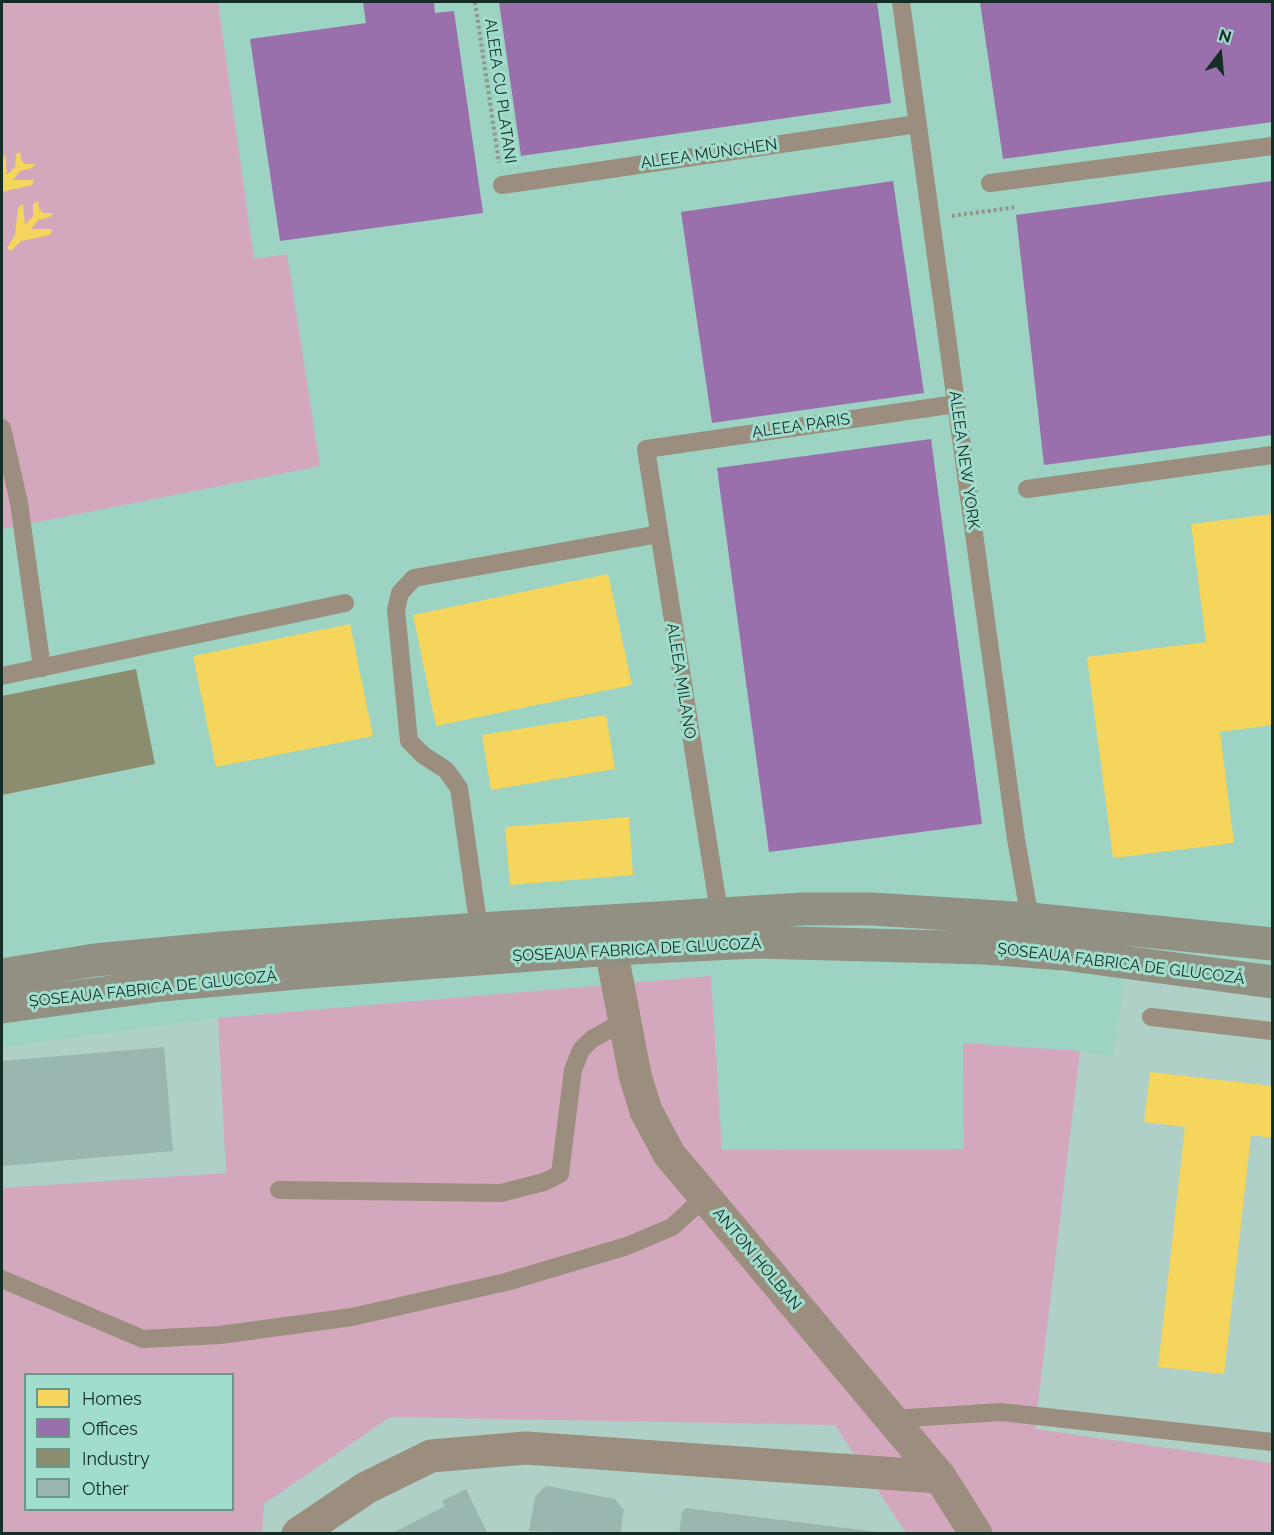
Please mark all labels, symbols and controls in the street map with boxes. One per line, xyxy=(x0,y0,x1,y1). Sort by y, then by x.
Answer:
street label: ALEEA CU PLATANI xyxy=(480,17,520,165)
north arrow xyxy=(1190,24,1250,84)
text: N xyxy=(1217,25,1234,47)
street label: ALEEA MÜNCHEN xyxy=(639,135,779,173)
street label: ALEEA NEW YORK xyxy=(945,389,983,531)
street label: ALEEA PARIS xyxy=(751,410,851,442)
street label: ALEEA MILANO xyxy=(662,622,700,740)
street label: ȘOSEAUA FABRICA DE GLUCOZĂ xyxy=(512,934,762,966)
street label: ȘOSEAUA FABRICA DE GLUCOZĂ xyxy=(996,939,1246,989)
street label: ȘOSEAUA FABRICA DE GLUCOZĂ xyxy=(28,966,278,1012)
street label: ANTON HOLBAN xyxy=(709,1204,805,1314)
legend xyxy=(24,1373,234,1511)
text: Homes xyxy=(82,1388,142,1409)
text: Offices xyxy=(82,1418,138,1439)
text: Industry xyxy=(82,1448,150,1469)
text: Other xyxy=(82,1478,129,1499)

